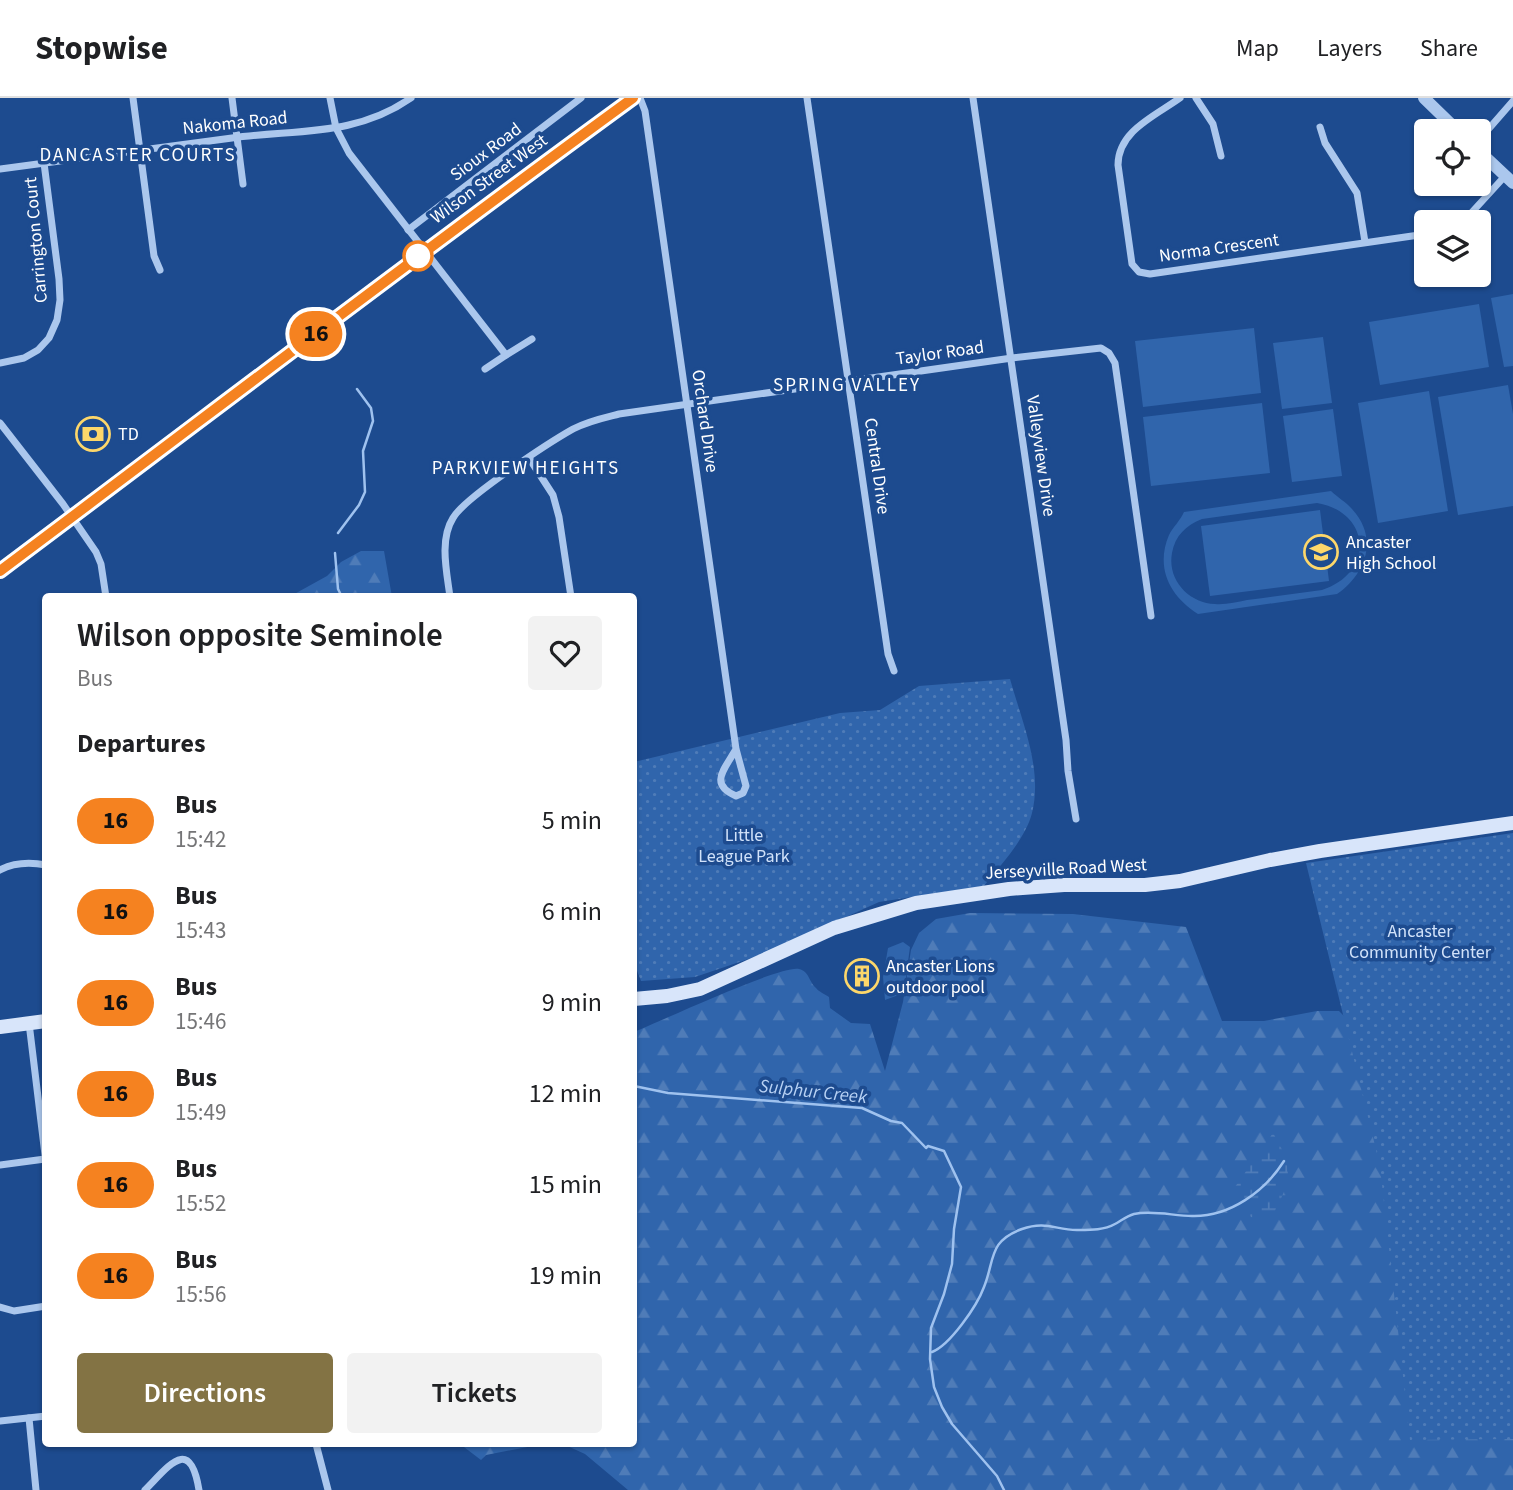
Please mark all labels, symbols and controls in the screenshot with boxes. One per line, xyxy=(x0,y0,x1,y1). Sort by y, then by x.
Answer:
text: Stopwise xyxy=(35,25,168,72)
text: Map xyxy=(1236,31,1279,66)
text: Layers xyxy=(1317,31,1382,66)
text: Share xyxy=(1420,31,1478,66)
street label: Nakoma Road xyxy=(181,105,289,141)
street label: Sioux Road xyxy=(445,117,527,187)
map controls xyxy=(1414,119,1491,287)
button: locate xyxy=(1414,119,1491,196)
street label: Wilson Street West xyxy=(425,128,553,230)
district label: DANCASTER COURTS xyxy=(39,142,237,169)
street label: Carrington Court xyxy=(18,176,54,304)
button: layers xyxy=(1414,210,1491,287)
street label: Norma Crescent xyxy=(1157,227,1281,269)
unlabelled marker xyxy=(403,241,433,271)
line badge: 16 xyxy=(284,311,348,357)
text: 16 xyxy=(303,316,329,351)
street label: Taylor Road xyxy=(894,334,986,372)
street label: Orchard Drive xyxy=(685,368,725,474)
district label: SPRING VALLEY xyxy=(773,372,921,399)
street label: Valleyview Drive xyxy=(1020,394,1062,518)
bank icon: TD xyxy=(74,415,112,453)
street label: Central Drive xyxy=(858,416,896,516)
place label: TD xyxy=(118,422,139,447)
district label: PARKVIEW HEIGHTS xyxy=(432,455,620,482)
place label: Ancaster High School xyxy=(1346,530,1436,576)
school or university icon: Ancaster High School xyxy=(1302,533,1340,571)
text: Wilson opposite Seminole xyxy=(77,612,443,659)
button: heart xyxy=(528,616,602,690)
text: Bus xyxy=(77,662,113,695)
text: Departures xyxy=(77,725,205,762)
text: Bus xyxy=(175,786,217,823)
text: 5 min xyxy=(542,802,602,839)
text: 16 xyxy=(103,803,128,838)
text: 15:42 xyxy=(175,823,226,856)
park label: Little League Park xyxy=(698,823,790,869)
street label: Jerseyville Road West xyxy=(985,852,1147,886)
text: Bus xyxy=(175,877,217,914)
text: 6 min xyxy=(542,893,602,930)
text: 16 xyxy=(103,894,128,929)
text: 15:43 xyxy=(175,914,226,947)
park label: Ancaster Community Center xyxy=(1349,919,1492,965)
place label: Ancaster Lions outdoor pool xyxy=(886,954,995,1000)
building icon: Ancaster Lions outdoor pool xyxy=(843,957,881,995)
text: Bus xyxy=(175,968,217,1005)
text: 9 min xyxy=(542,984,602,1021)
text: 16 xyxy=(103,985,128,1020)
text: 15:46 xyxy=(175,1005,226,1038)
text: Bus xyxy=(175,1059,217,1096)
water label: Sulphur Creek xyxy=(758,1073,869,1111)
text: 12 min xyxy=(529,1075,602,1112)
text: 16 xyxy=(103,1076,128,1111)
text: 15:49 xyxy=(175,1096,226,1129)
text: Bus xyxy=(175,1150,217,1187)
text: 15 min xyxy=(529,1166,602,1203)
text: 16 xyxy=(103,1167,128,1202)
text: 15:52 xyxy=(175,1187,226,1220)
text: Bus xyxy=(175,1241,217,1278)
text: 19 min xyxy=(529,1257,602,1294)
text: 16 xyxy=(103,1258,128,1293)
text: 15:56 xyxy=(175,1278,226,1311)
button: Directions xyxy=(77,1353,333,1433)
button: Tickets xyxy=(347,1353,602,1433)

